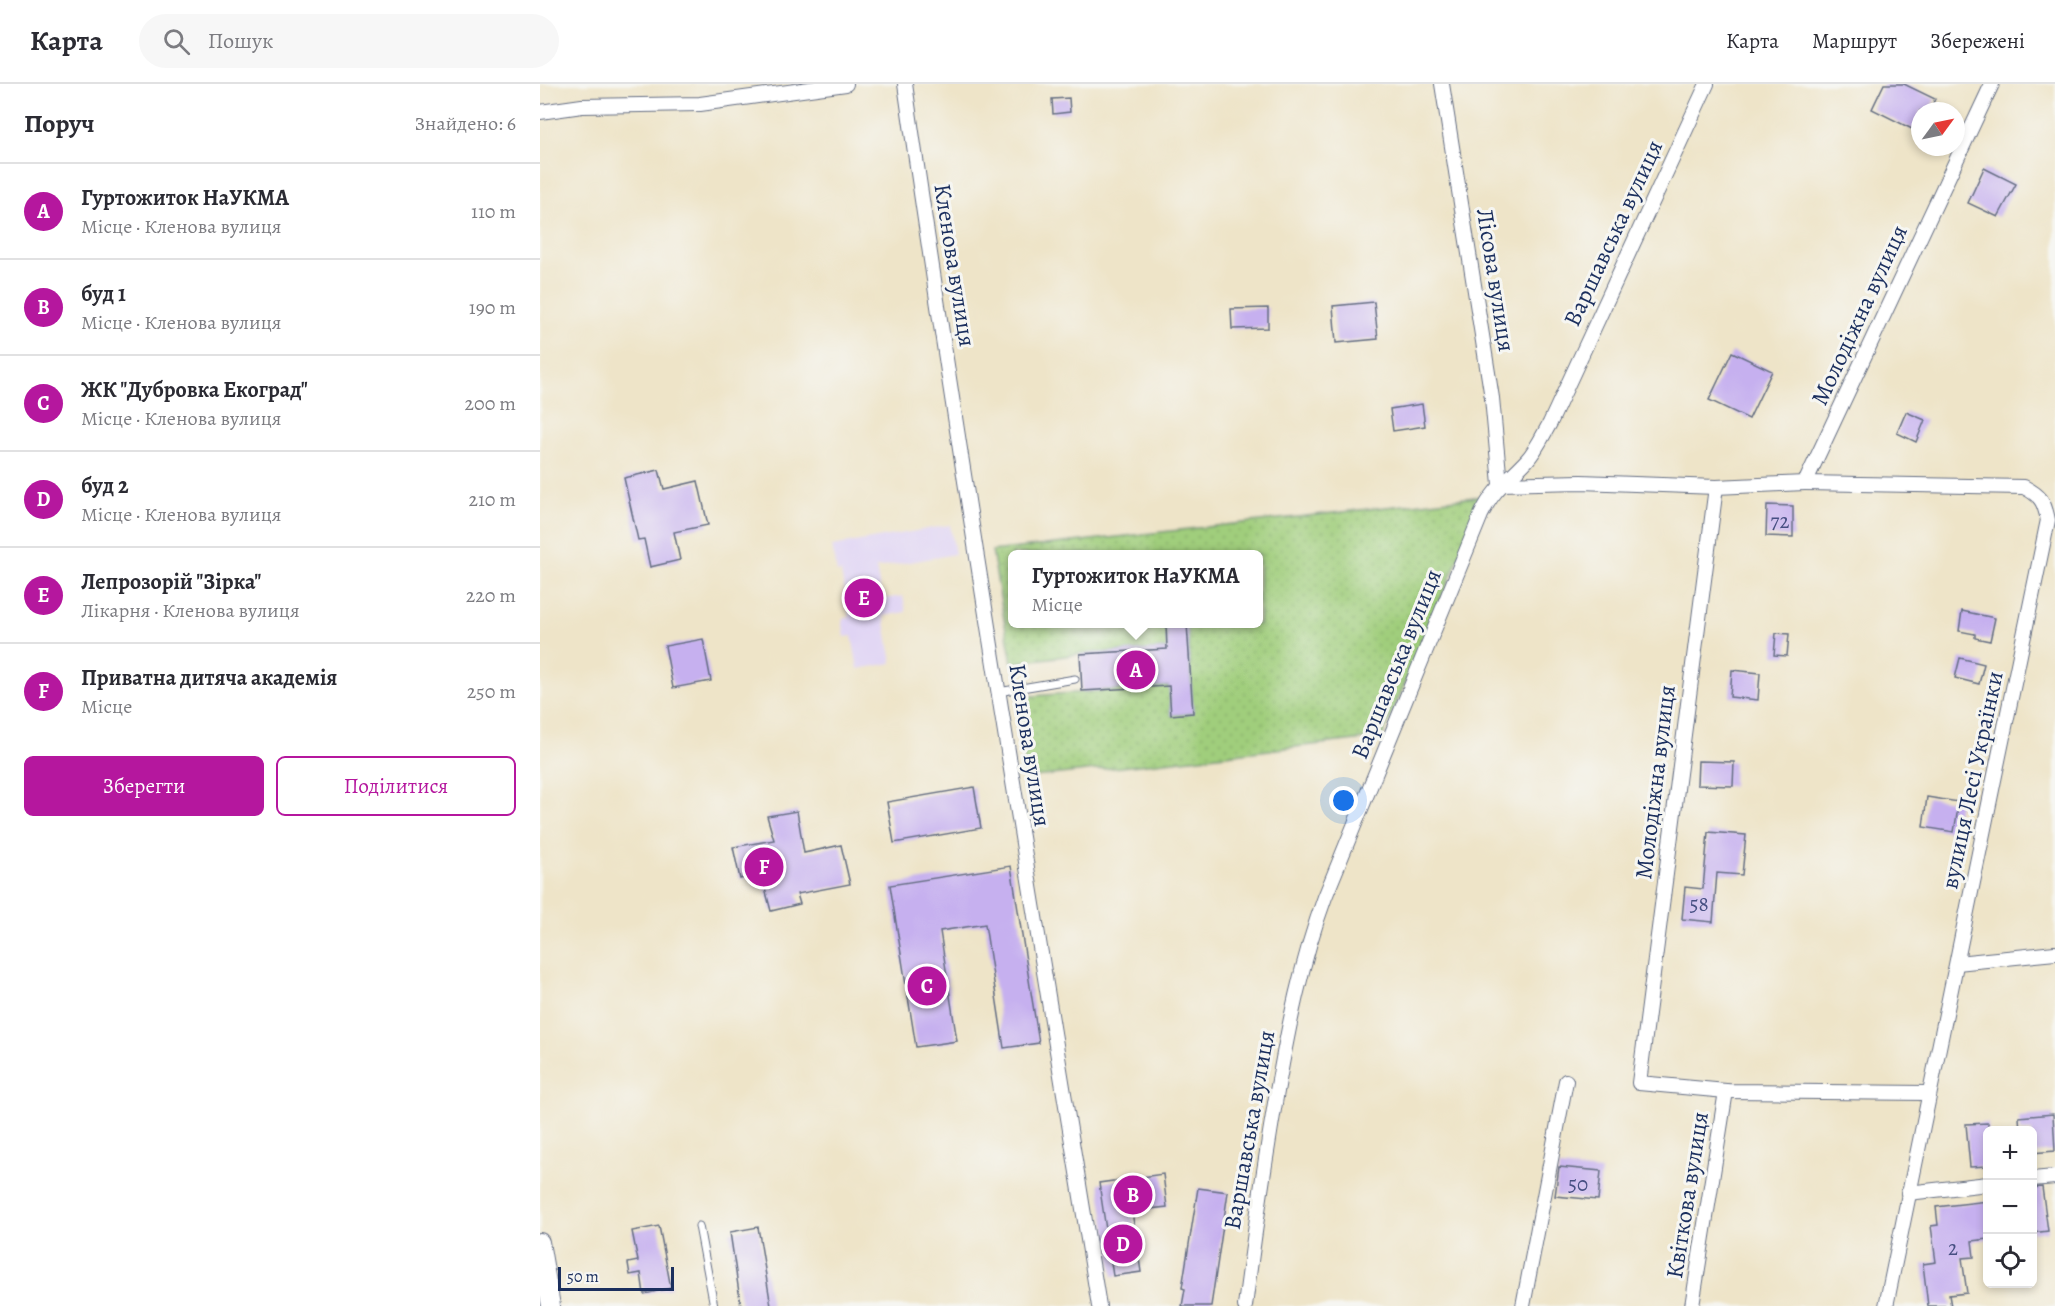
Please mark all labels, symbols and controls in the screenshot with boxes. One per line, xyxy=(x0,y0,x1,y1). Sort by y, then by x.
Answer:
search box xyxy=(139,14,559,68)
text: Карта xyxy=(30,22,103,60)
icon: search xyxy=(160,25,193,58)
text: Пошук xyxy=(208,26,273,56)
text: Карта xyxy=(1726,27,1779,55)
text: Маршрут xyxy=(1812,27,1897,55)
text: Збережені xyxy=(1930,27,2025,55)
north arrow xyxy=(1911,102,1965,156)
text: Поруч xyxy=(24,106,95,141)
text: Знайдено: 6 xyxy=(414,110,516,137)
street label: Варшавська вулиця xyxy=(1556,135,1670,331)
street label: Кленова вулиця xyxy=(926,181,984,349)
text: Гуртожиток НаУКМА xyxy=(81,183,289,213)
text: A xyxy=(37,198,50,225)
text: 110 m xyxy=(471,198,516,225)
street label: Лісова вулиця xyxy=(1469,206,1523,354)
text: Місце · Кленова вулиця xyxy=(81,213,281,240)
street label: Молодіжна вулиця xyxy=(1803,220,1915,410)
text: буд 1 xyxy=(81,279,126,309)
text: B xyxy=(37,294,50,321)
text: 190 m xyxy=(469,294,516,321)
text: Місце · Кленова вулиця xyxy=(81,309,281,336)
text: ЖК "Дубровка Екоград" xyxy=(81,375,308,405)
text: C xyxy=(37,390,50,417)
text: 200 m xyxy=(465,390,516,417)
text: Місце · Кленова вулиця xyxy=(81,405,281,432)
text: буд 2 xyxy=(81,471,129,501)
text: D xyxy=(37,486,50,513)
text: 210 m xyxy=(468,486,516,513)
text: Місце · Кленова вулиця xyxy=(81,501,281,528)
house number: 72 xyxy=(1771,507,1789,535)
popup xyxy=(1008,550,1263,628)
text: Гуртожиток НаУКМА xyxy=(1031,561,1240,591)
street label: Варшавська вулиця xyxy=(1343,564,1449,764)
text: Лепрозорій "Зірка" xyxy=(81,567,261,597)
pin: E xyxy=(844,576,884,620)
text: E xyxy=(38,582,49,609)
text: 220 m xyxy=(466,582,516,609)
text: Місце xyxy=(1031,591,1083,618)
text: Лікарня · Кленова вулиця xyxy=(81,597,300,624)
pin: A xyxy=(1116,648,1156,692)
street label: Кленова вулиця xyxy=(1001,661,1059,829)
text: Приватна дитяча академiя xyxy=(81,663,337,693)
street label: вулиця Лесі Українки xyxy=(1933,668,2011,892)
text: F xyxy=(38,678,49,705)
text: 250 m xyxy=(467,678,516,705)
street label: Молодіжна вулиця xyxy=(1627,683,1683,881)
text: Місце xyxy=(81,693,132,720)
button: Зберегти xyxy=(24,756,264,816)
button: Поділитися xyxy=(276,756,516,816)
your location xyxy=(1329,786,1358,815)
pin: F xyxy=(744,844,784,890)
house number: 58 xyxy=(1689,890,1709,918)
pin: C xyxy=(908,964,946,1008)
street label: Варшавська вулиця xyxy=(1216,1028,1282,1232)
street label: Квіткова вулиця xyxy=(1658,1109,1716,1281)
map controls xyxy=(1983,1126,2037,1288)
button: + xyxy=(1983,1126,2037,1180)
house number: 50 xyxy=(1568,1170,1588,1198)
pin: B xyxy=(1114,1172,1152,1218)
button: − xyxy=(1983,1180,2037,1234)
pin: D xyxy=(1104,1222,1142,1266)
house number: 2 xyxy=(1948,1234,1958,1262)
button: locate xyxy=(1983,1234,2037,1288)
scale bar xyxy=(558,1264,674,1292)
text: 50 m xyxy=(567,1266,599,1288)

